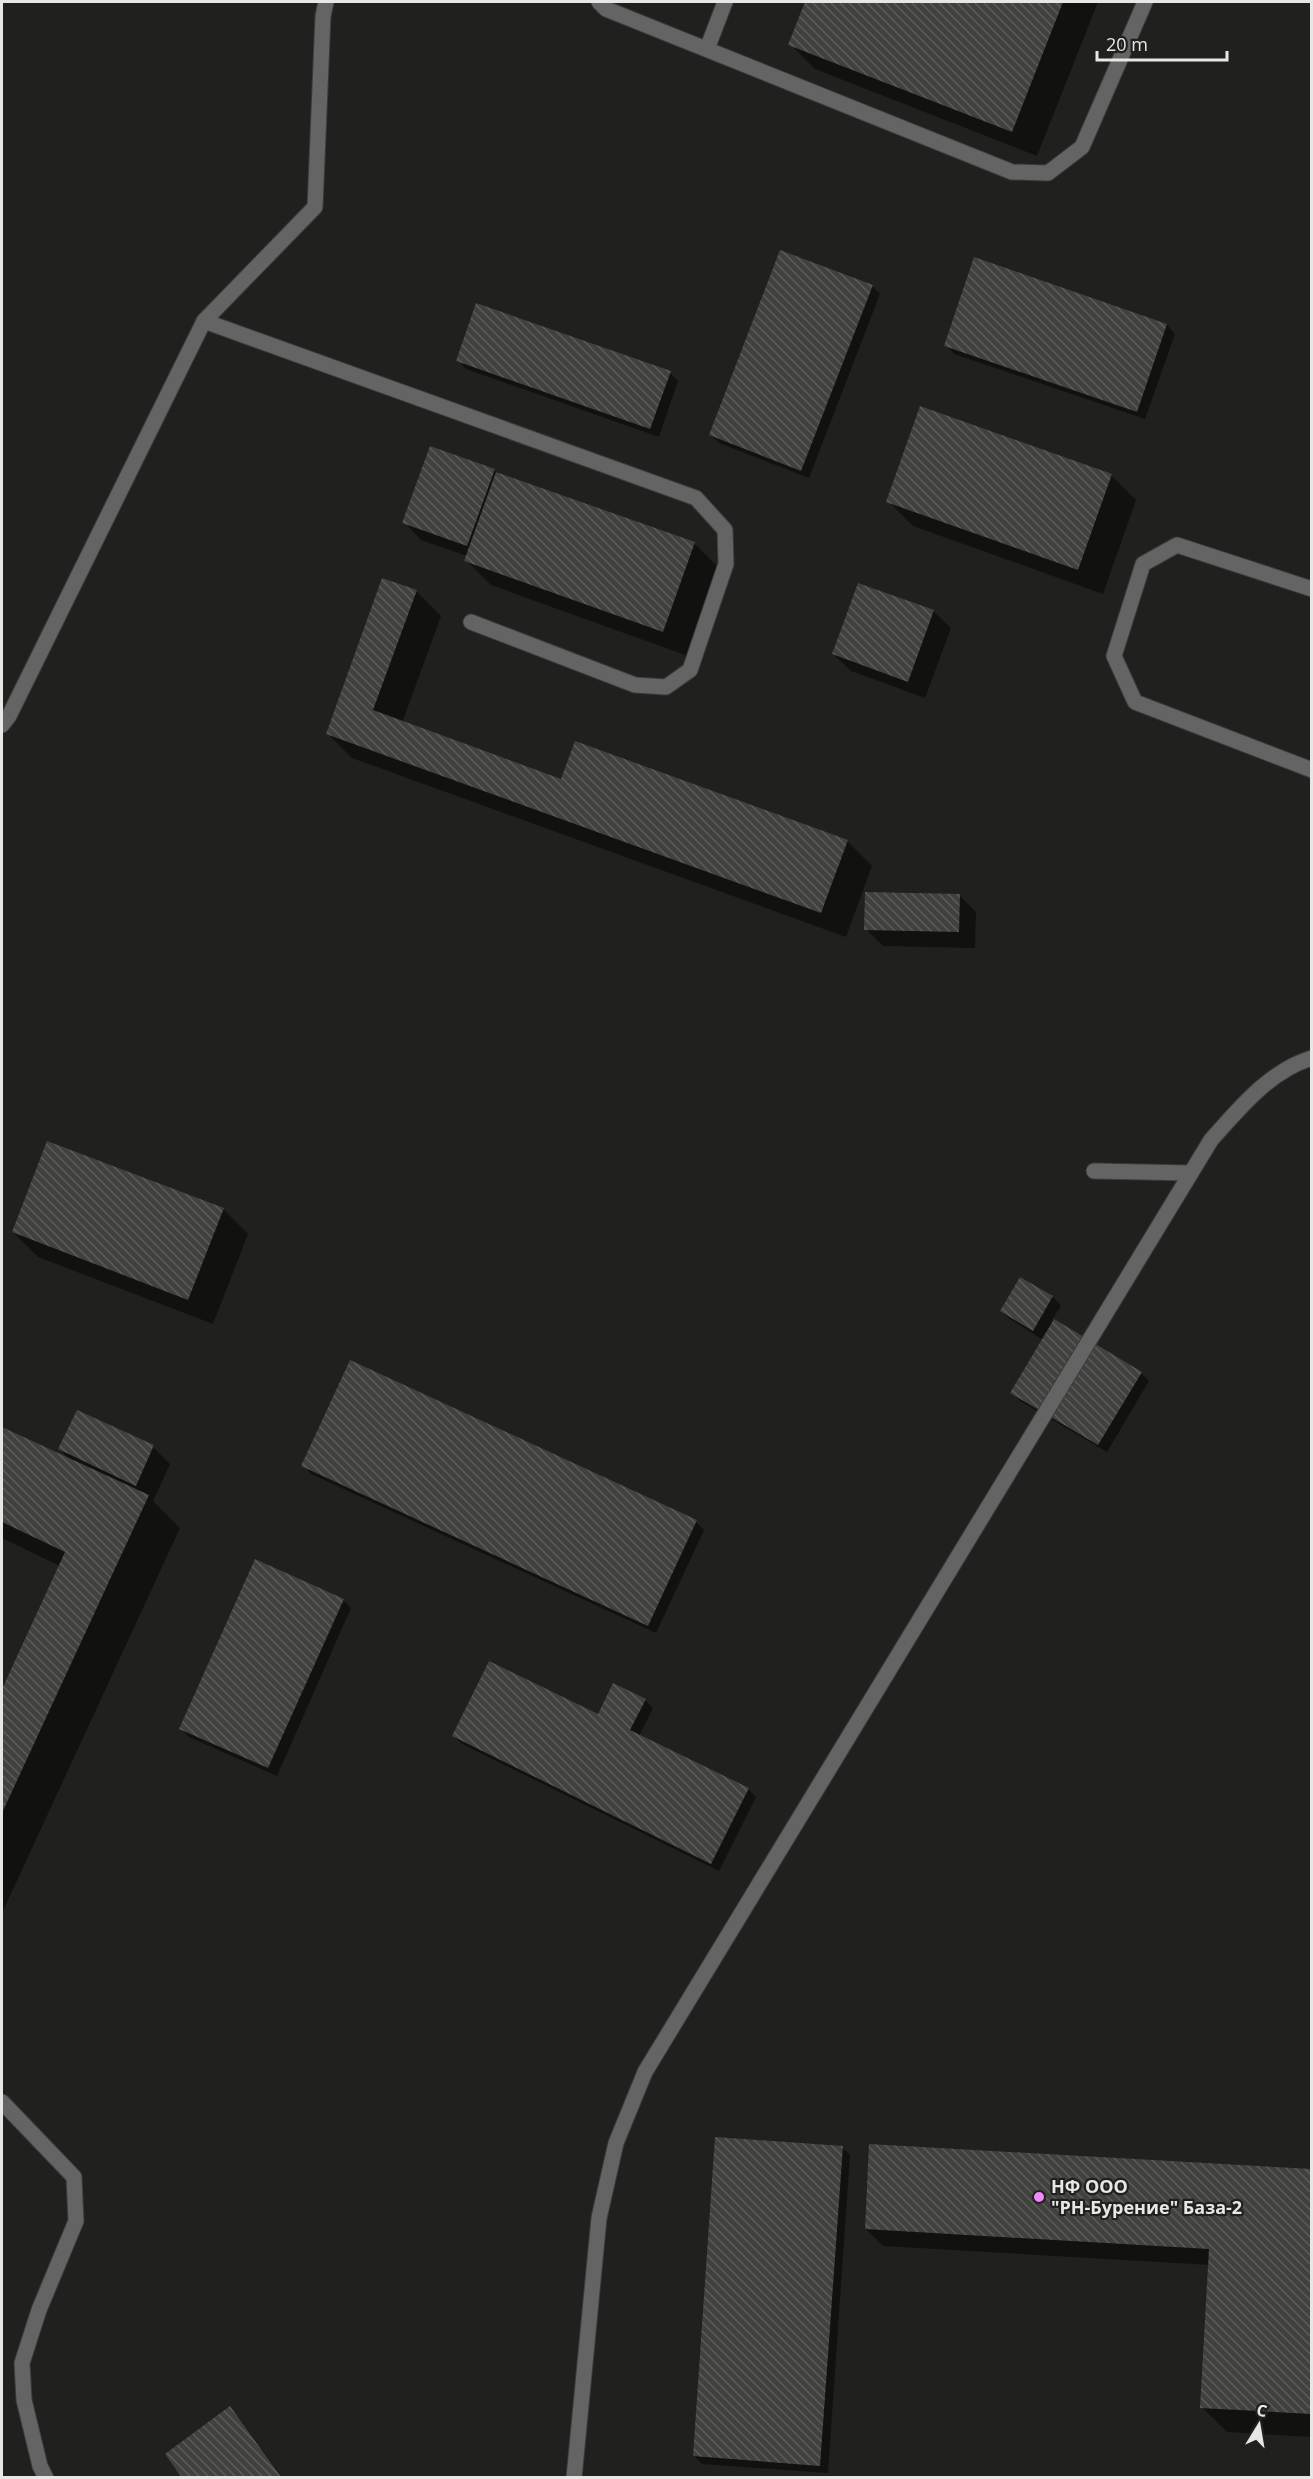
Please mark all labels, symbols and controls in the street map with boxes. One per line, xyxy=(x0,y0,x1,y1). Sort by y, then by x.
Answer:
scale bar xyxy=(1097,24,1228,62)
text: 20 m xyxy=(1106,32,1148,56)
place label: НФ ООО "РН-Бурение" База-2 xyxy=(1051,2174,1242,2219)
marker: НФ ООО "РН-Бурение" База-2 xyxy=(1032,2190,1046,2204)
north arrow xyxy=(1229,2395,1289,2455)
text: С xyxy=(1255,2399,1269,2422)

